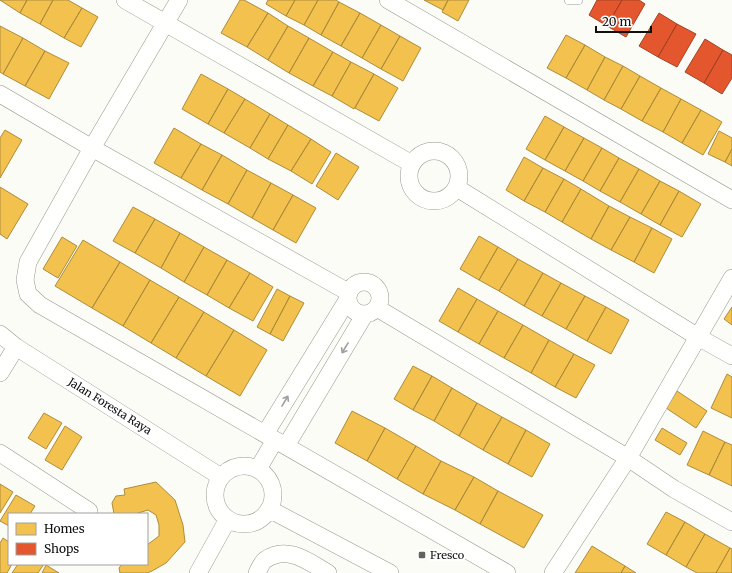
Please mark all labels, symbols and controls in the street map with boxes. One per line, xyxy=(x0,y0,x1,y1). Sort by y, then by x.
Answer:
scale bar xyxy=(596,8,651,34)
text: 20 m xyxy=(602,14,631,29)
one-way arrow xyxy=(341,342,349,354)
street label: Jalan Foresta Raya xyxy=(65,374,154,437)
one-way arrow xyxy=(282,395,290,407)
legend xyxy=(8,513,148,565)
text: Homes xyxy=(44,521,85,536)
text: Shops xyxy=(44,541,79,556)
place label: Fresco xyxy=(430,548,465,562)
marker: Fresco xyxy=(417,550,427,560)

